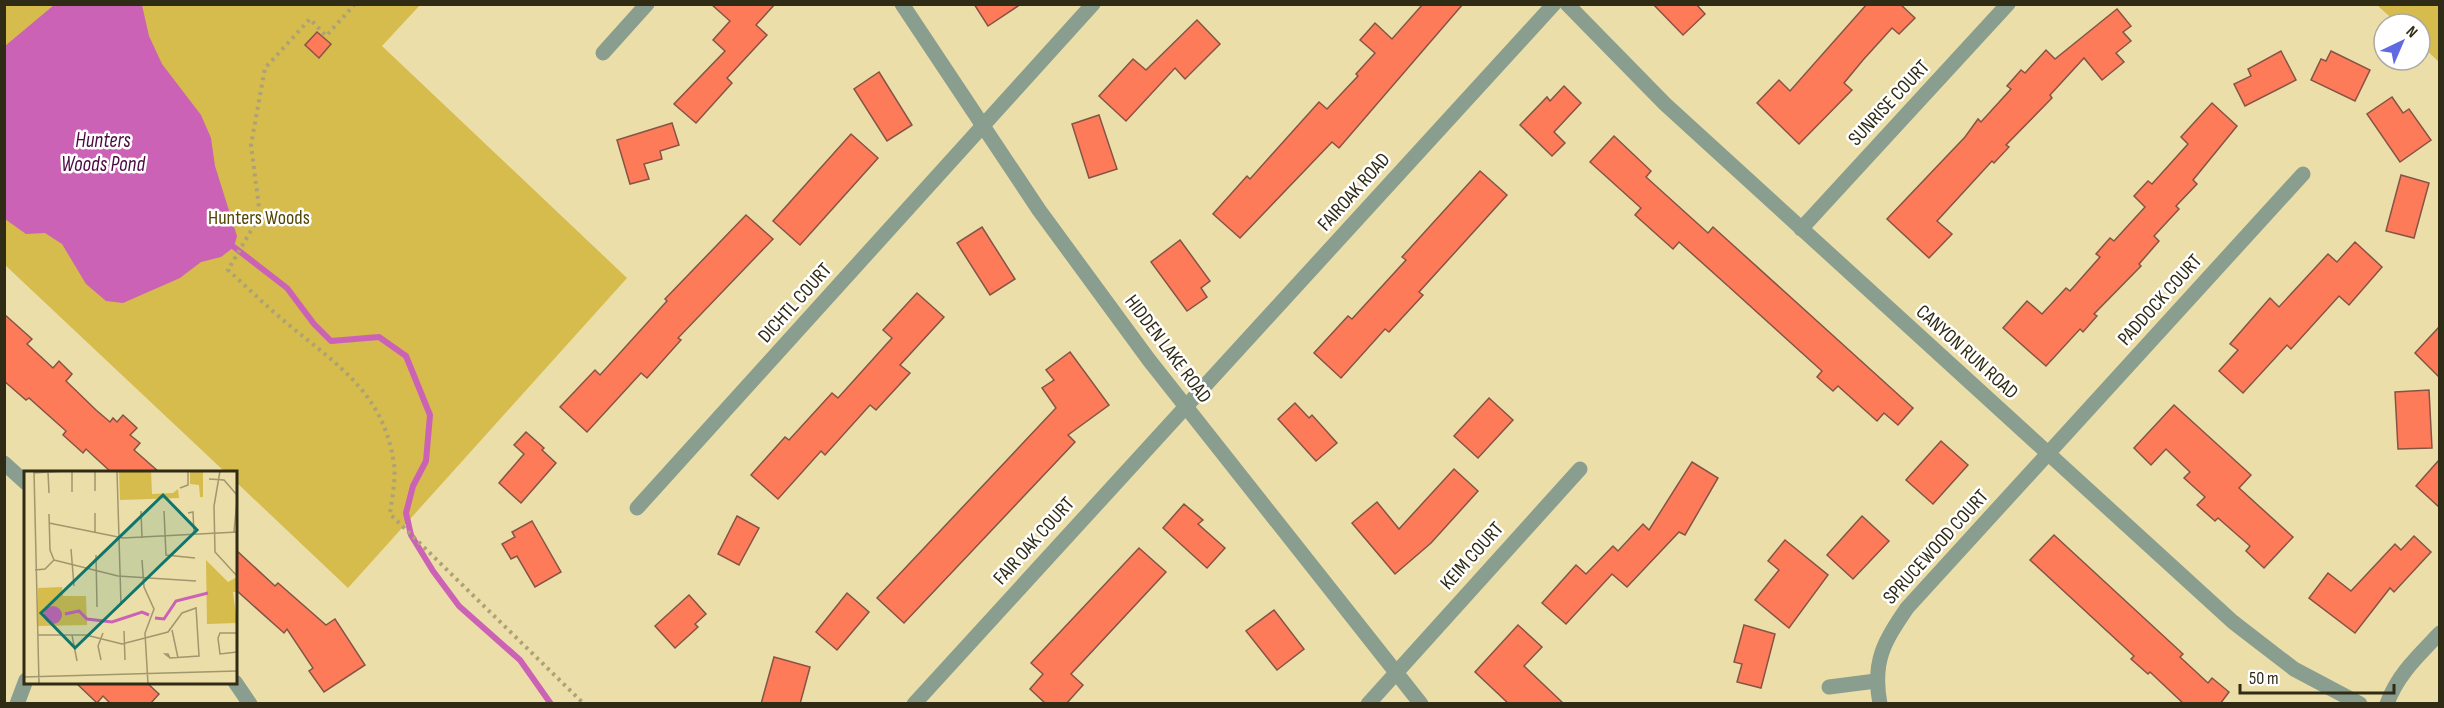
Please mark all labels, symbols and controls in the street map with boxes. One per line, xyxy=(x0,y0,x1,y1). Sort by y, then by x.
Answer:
north arrow xyxy=(2372,12,2432,72)
text: N xyxy=(2402,22,2421,42)
street label: SUNRISE COURT xyxy=(1843,55,1935,151)
water label: Hunters Woods Pond xyxy=(61,128,146,177)
street label: FAIROAK ROAD xyxy=(1313,148,1395,236)
park label: Hunters Woods xyxy=(208,206,310,230)
street label: PADDOCK COURT xyxy=(2113,249,2207,351)
street label: DICHTL COURT xyxy=(753,258,837,348)
street label: HIDDEN LAKE ROAD xyxy=(1120,290,1216,408)
street label: CANYON RUN ROAD xyxy=(1911,300,2023,404)
inset map xyxy=(24,471,237,684)
street label: SPRUCEWOOD COURT xyxy=(1878,485,1994,609)
street label: FAIR OAK COURT xyxy=(988,492,1080,590)
street label: KEIM COURT xyxy=(1435,517,1509,595)
scale bar xyxy=(2240,657,2394,695)
text: 50 m xyxy=(2249,668,2279,689)

